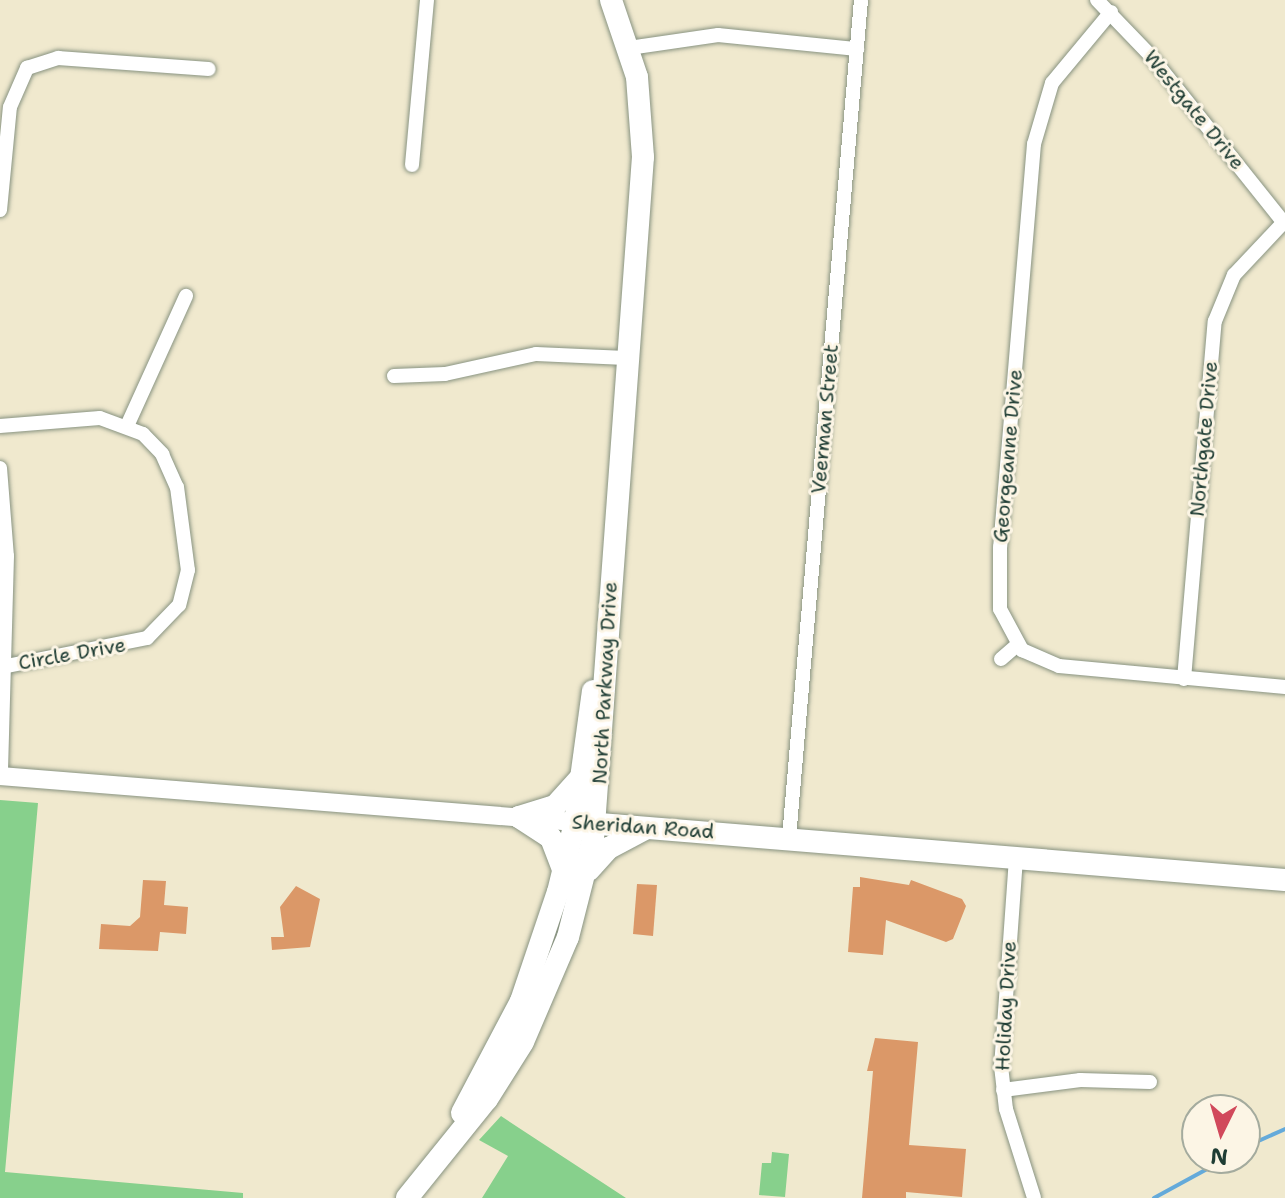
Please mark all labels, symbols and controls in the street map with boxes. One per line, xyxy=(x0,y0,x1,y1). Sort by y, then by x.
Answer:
street label: Westgate Drive xyxy=(1138,45,1250,175)
street label: Veerman Street xyxy=(806,343,844,495)
street label: Northgate Drive xyxy=(1185,360,1223,518)
street label: Georgeanne Drive xyxy=(988,368,1028,544)
street label: North Parkway Drive xyxy=(588,581,622,785)
street label: Circle Drive xyxy=(16,633,128,675)
street label: Sheridan Road xyxy=(571,810,715,844)
street label: Holiday Drive xyxy=(991,940,1021,1072)
north arrow xyxy=(1181,1094,1261,1174)
text: N xyxy=(1209,1141,1229,1172)

